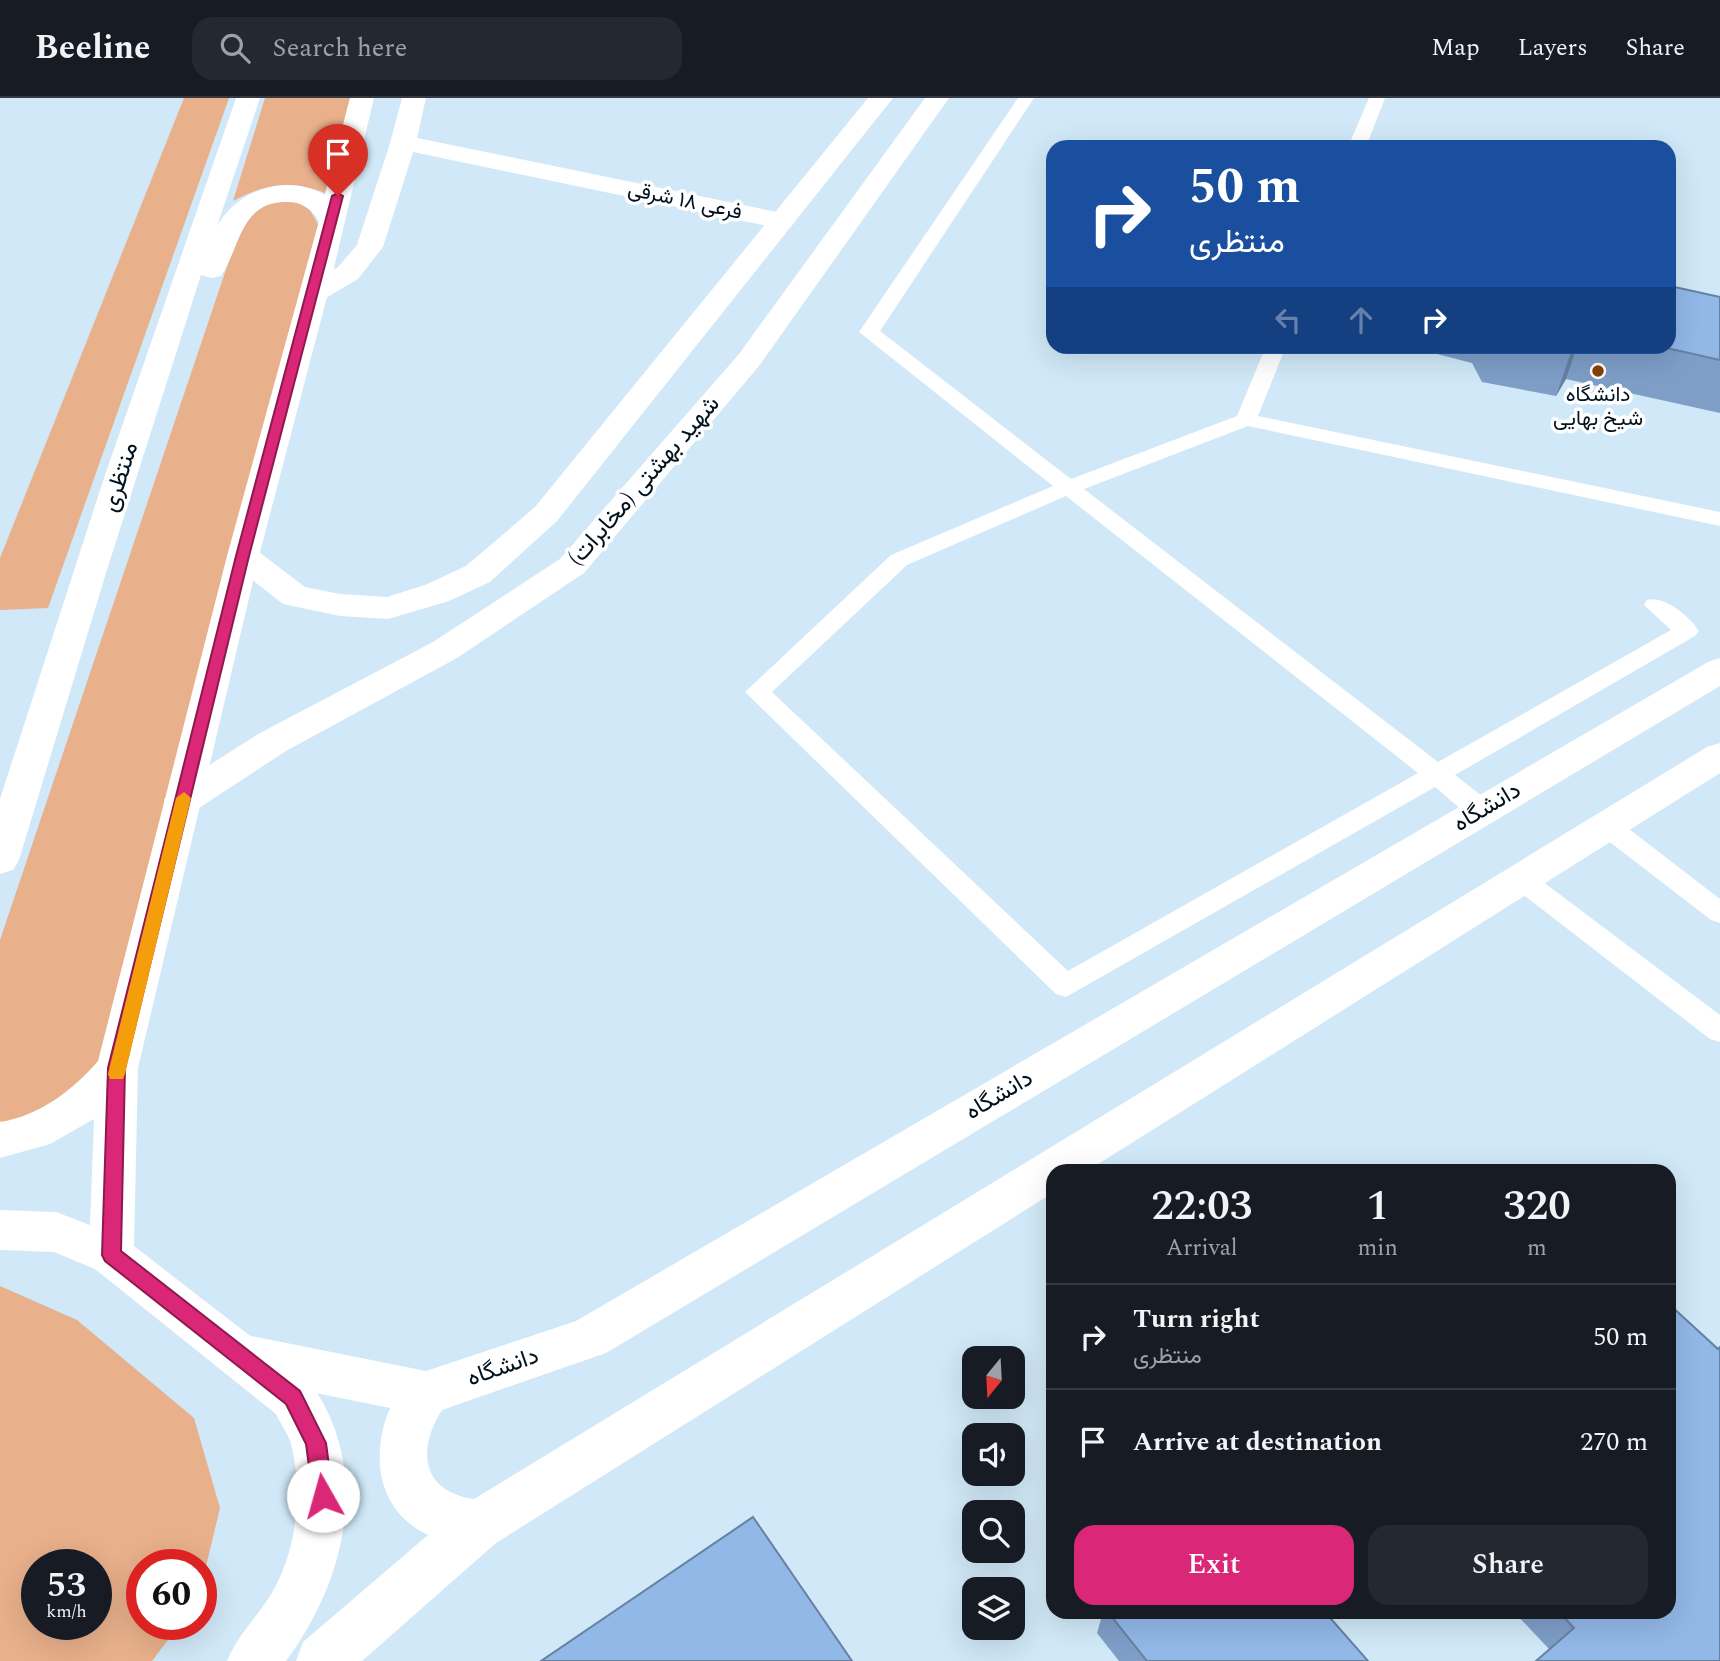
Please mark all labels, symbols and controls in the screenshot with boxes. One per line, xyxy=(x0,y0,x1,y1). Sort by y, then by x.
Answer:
search box xyxy=(192,17,682,80)
text: Beeline xyxy=(35,23,150,73)
text: Search here xyxy=(272,28,407,68)
icon: search xyxy=(216,29,254,67)
text: Map xyxy=(1431,30,1480,66)
text: Layers xyxy=(1518,30,1588,66)
text: Share xyxy=(1626,30,1685,66)
pin xyxy=(308,124,368,196)
icon: arrive xyxy=(319,135,357,173)
text: 50 m xyxy=(1189,150,1300,225)
icon: right xyxy=(1074,168,1165,259)
street label: فرعی ۱۸ شرقی xyxy=(625,173,745,229)
text: منتظری xyxy=(1189,218,1285,267)
icon: left xyxy=(1269,301,1307,339)
icon: ahead xyxy=(1342,301,1380,339)
icon: right xyxy=(1415,301,1453,339)
marker: دانشگاه شیخ بهایی xyxy=(1590,363,1606,379)
place label: دانشگاه شیخ بهایی xyxy=(1553,379,1643,435)
street label: شهید بهشتی (مخابرات) xyxy=(559,387,729,575)
street label: منتظری xyxy=(92,437,148,517)
street label: دانشگاه xyxy=(1446,773,1528,841)
street label: دانشگاه xyxy=(958,1061,1040,1129)
text: 22:03 xyxy=(1151,1175,1252,1238)
text: 1 xyxy=(1366,1175,1389,1238)
text: 320 xyxy=(1503,1175,1571,1238)
text: Arrival xyxy=(1166,1231,1238,1266)
text: min xyxy=(1358,1231,1398,1266)
text: m xyxy=(1527,1231,1547,1266)
text: Turn right xyxy=(1133,1299,1260,1339)
text: 50 m xyxy=(1593,1317,1648,1357)
icon: right xyxy=(1074,1318,1112,1356)
street label: دانشگاه xyxy=(462,1338,544,1396)
text: منتظری xyxy=(1133,1339,1202,1374)
north arrow xyxy=(962,1346,1026,1409)
map controls xyxy=(962,1346,1025,1640)
text: Arrive at destination xyxy=(1133,1422,1382,1462)
text: 270 m xyxy=(1580,1422,1648,1462)
button: sound xyxy=(962,1423,1025,1486)
icon: arrive xyxy=(1074,1423,1112,1461)
position arrow xyxy=(286,1459,360,1533)
button: search xyxy=(962,1500,1025,1563)
button: Exit xyxy=(1074,1525,1354,1605)
button: Share xyxy=(1368,1525,1648,1605)
speed limit sign: 60 xyxy=(126,1549,217,1640)
text: 53 xyxy=(47,1559,86,1612)
button: layers xyxy=(962,1577,1025,1640)
text: km/h xyxy=(46,1598,87,1625)

